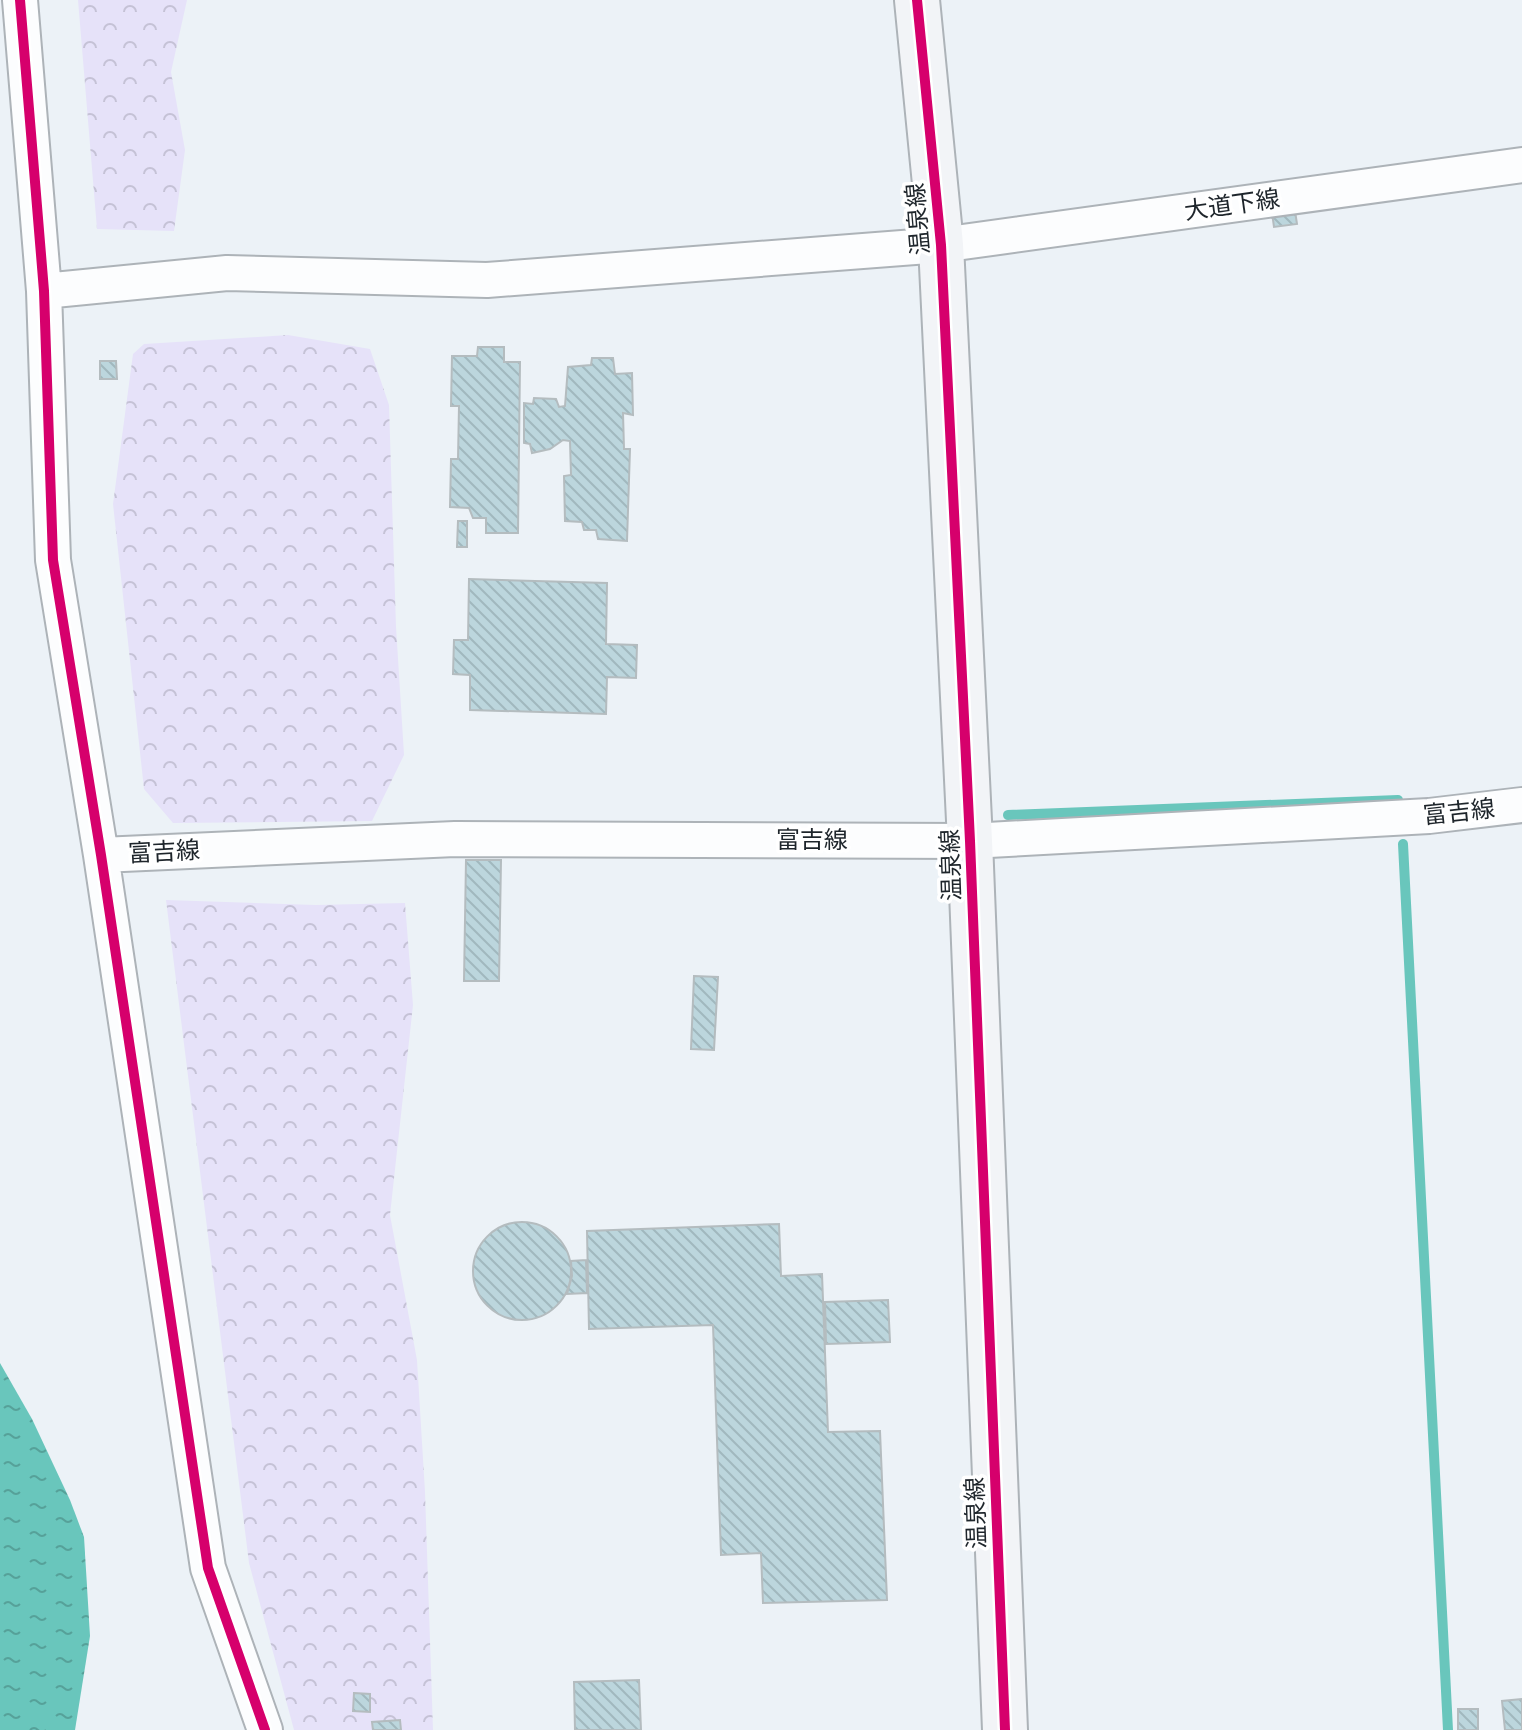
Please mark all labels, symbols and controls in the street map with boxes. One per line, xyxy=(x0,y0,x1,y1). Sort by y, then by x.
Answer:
street label: 温泉線 xyxy=(899,182,936,256)
street label: 大道下線 xyxy=(1182,182,1282,227)
street label: 富吉線 xyxy=(1422,792,1496,831)
street label: 富吉線 xyxy=(776,824,848,855)
street label: 温泉線 xyxy=(934,828,967,902)
street label: 富吉線 xyxy=(127,834,201,869)
street label: 温泉線 xyxy=(959,1476,992,1550)

